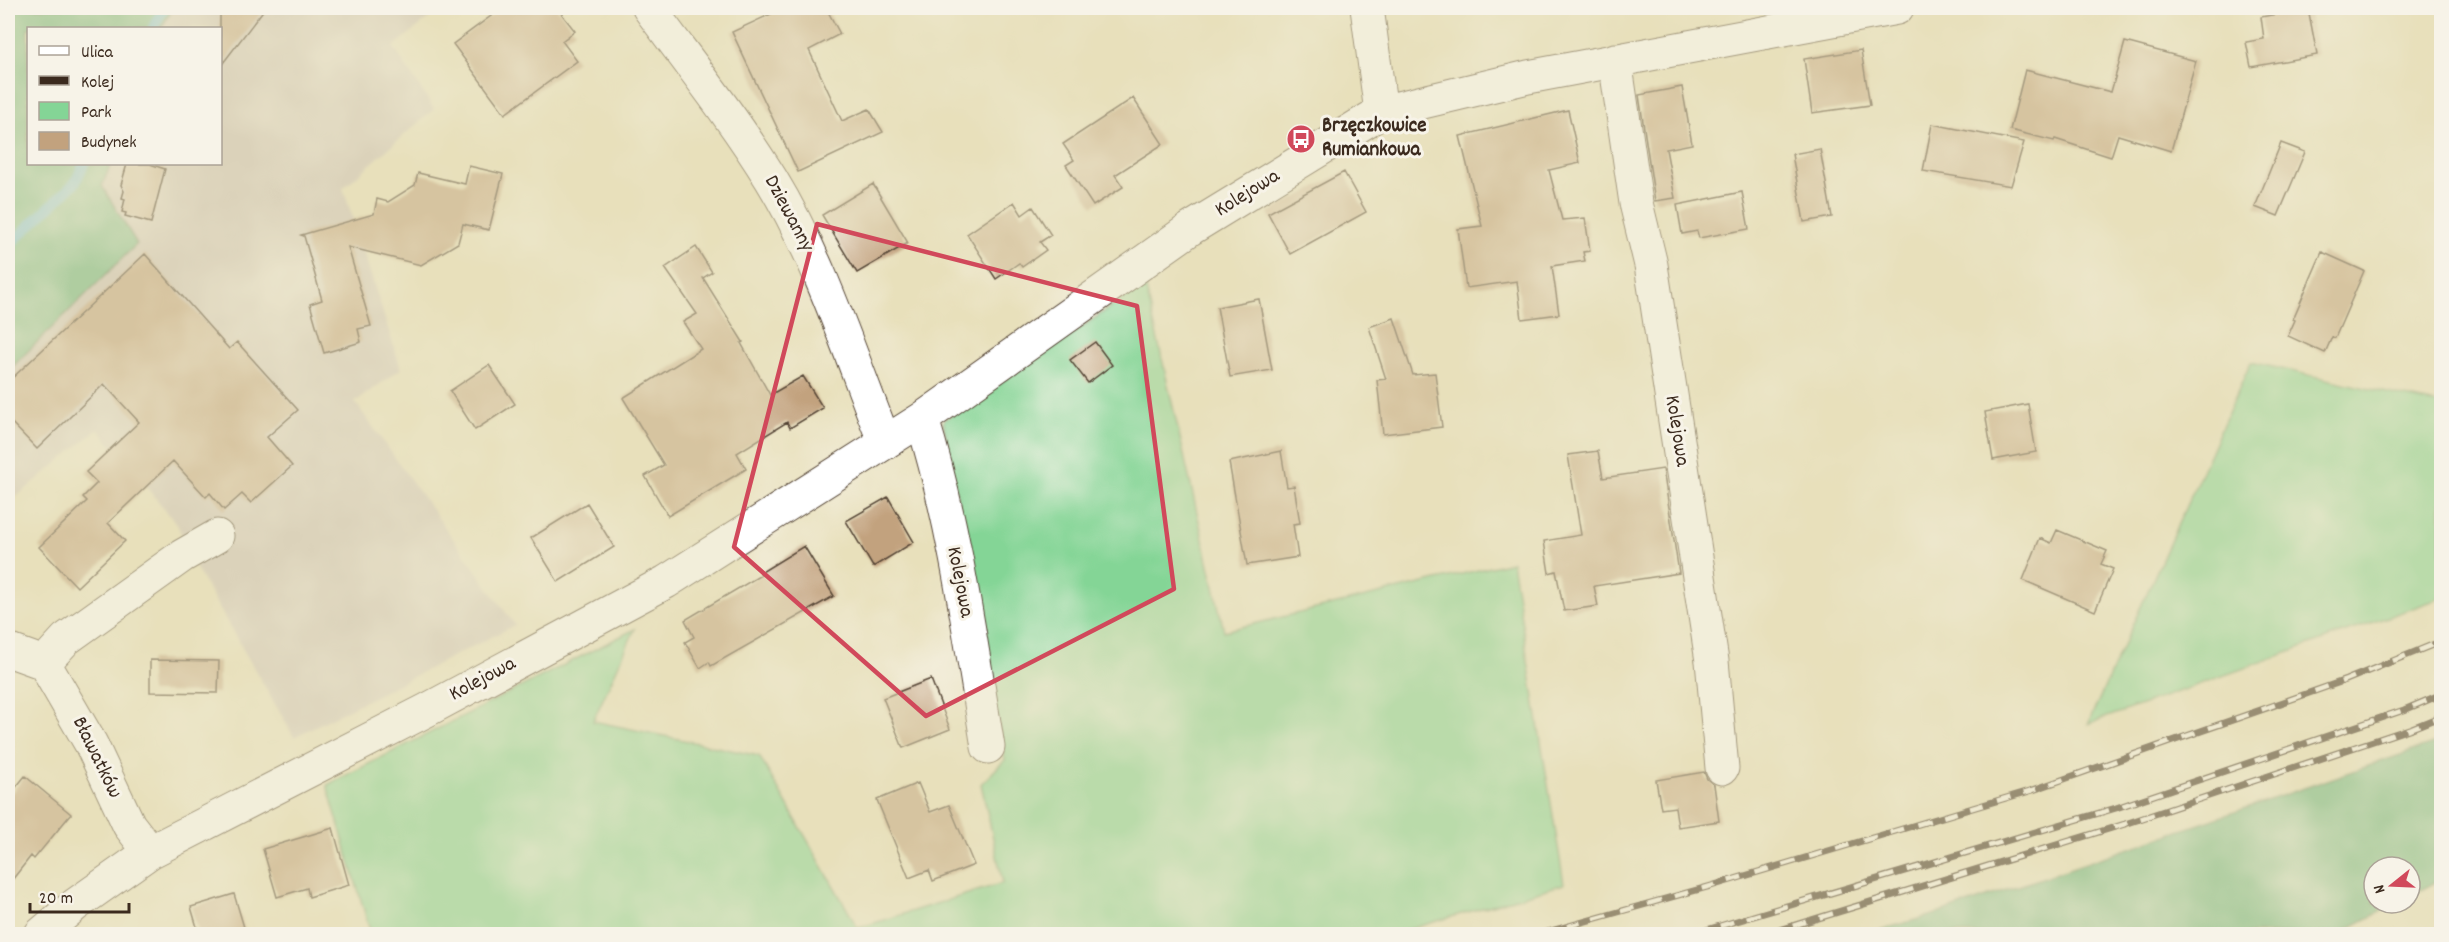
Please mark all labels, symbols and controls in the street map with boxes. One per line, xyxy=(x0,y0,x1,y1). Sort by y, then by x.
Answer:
legend xyxy=(27,27,222,165)
text: Ulica xyxy=(81,41,113,66)
text: Kolej xyxy=(81,71,114,96)
text: Park xyxy=(81,101,112,126)
place label: Brzęczkowice Rumiankowa xyxy=(1322,112,1426,166)
bus stop icon: Brzęczkowice Rumiankowa xyxy=(1285,123,1317,155)
text: Budynek xyxy=(81,131,137,156)
street label: Kolejowa xyxy=(1210,162,1287,226)
street label: Dziewanny xyxy=(755,170,821,258)
street label: Kolejowa xyxy=(1656,393,1697,470)
street label: Kolejowa xyxy=(937,544,981,621)
street label: Kolejowa xyxy=(444,649,523,710)
street label: Bławatków xyxy=(63,712,129,804)
north arrow xyxy=(2362,855,2422,915)
scale bar xyxy=(30,876,129,914)
text: N xyxy=(2368,881,2392,896)
text: 20 m xyxy=(39,887,73,912)

